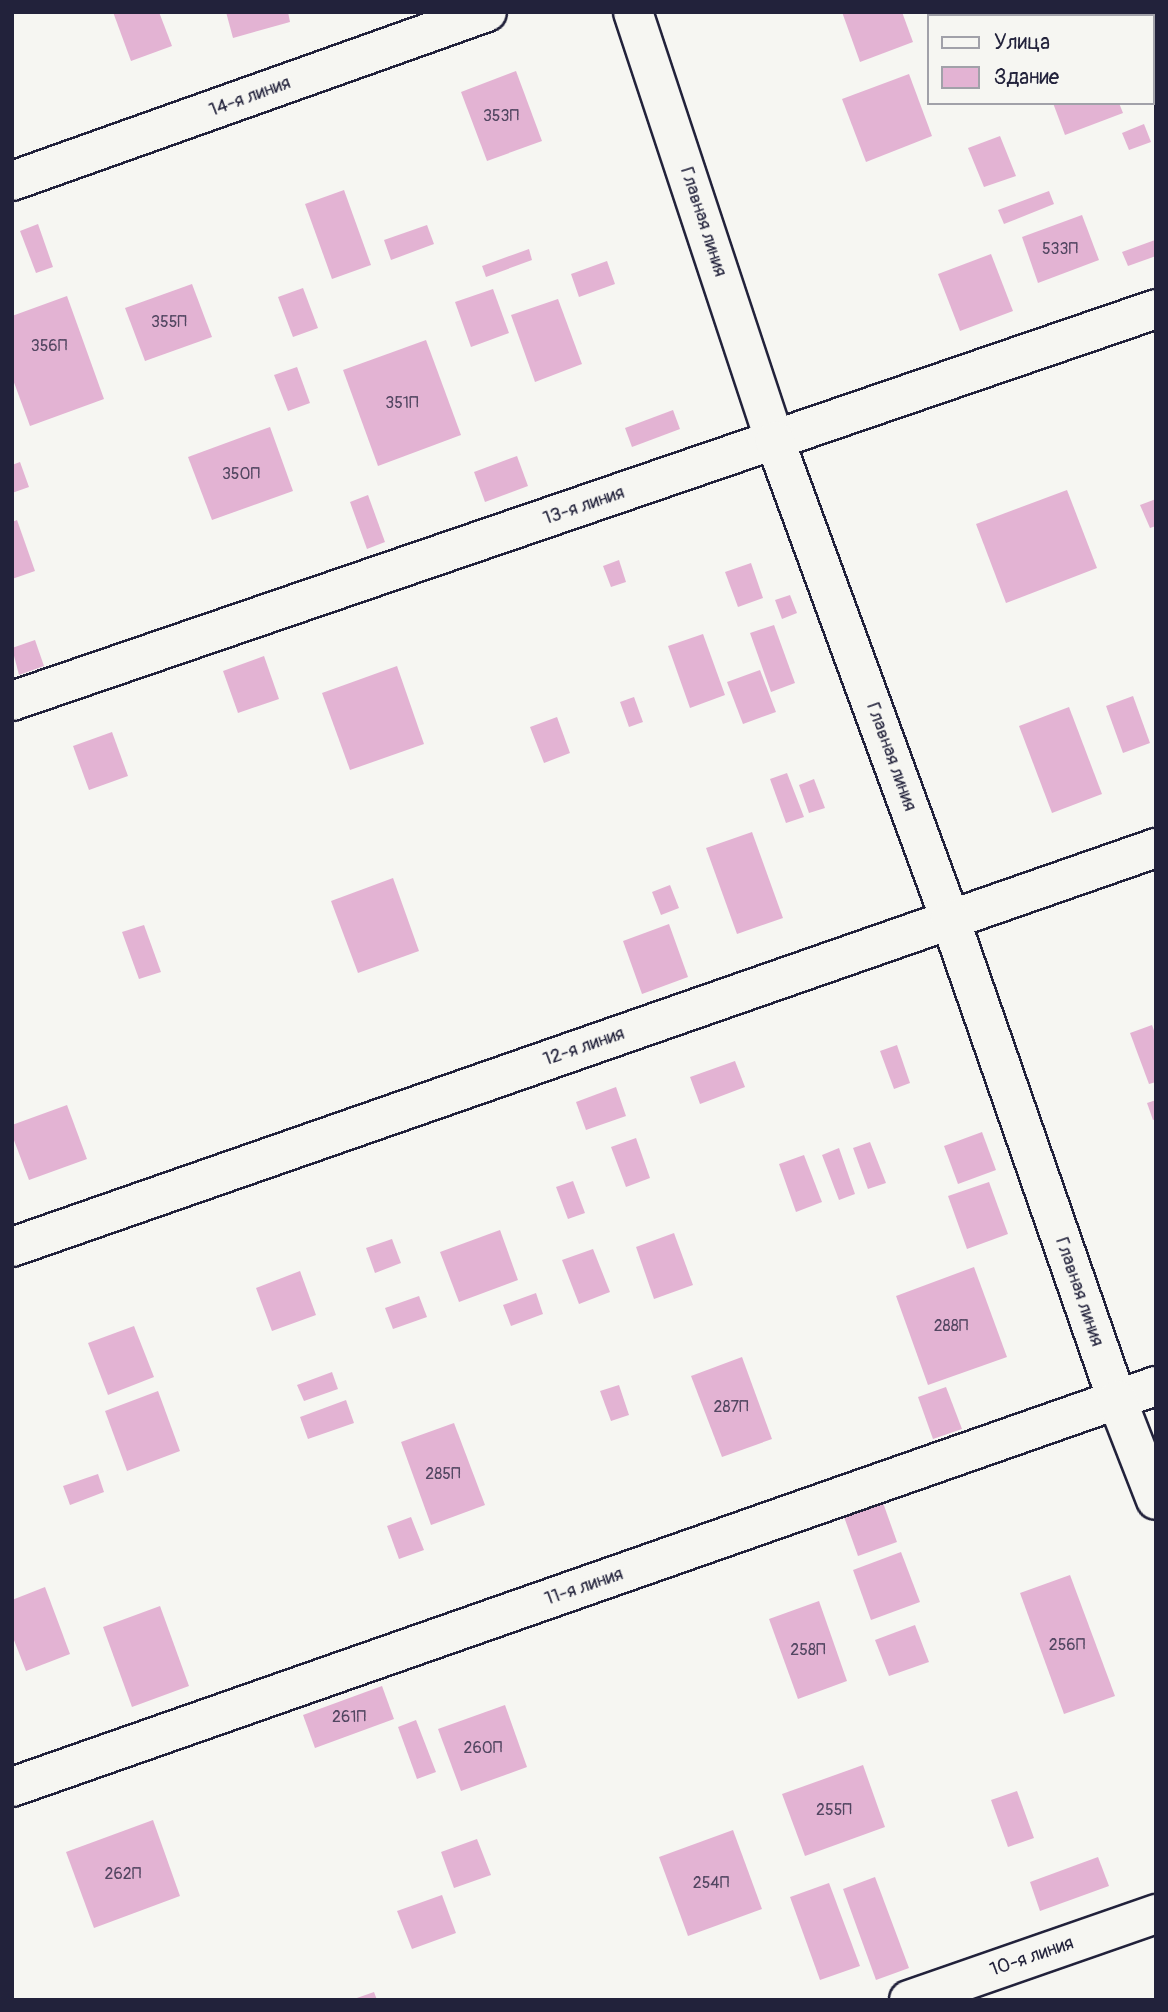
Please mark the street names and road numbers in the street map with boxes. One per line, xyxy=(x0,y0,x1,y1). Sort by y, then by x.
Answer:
street label: 14-я линия xyxy=(206,72,294,122)
street label: Главная линия xyxy=(675,164,731,280)
street label: 13-я линия xyxy=(540,481,628,531)
street label: Главная линия xyxy=(861,700,921,814)
street label: 12-я линия xyxy=(540,1022,628,1072)
street label: Главная линия xyxy=(1050,1234,1108,1350)
street label: 11-я линия xyxy=(542,1563,626,1611)
street label: 10-я линия xyxy=(987,1932,1077,1982)

